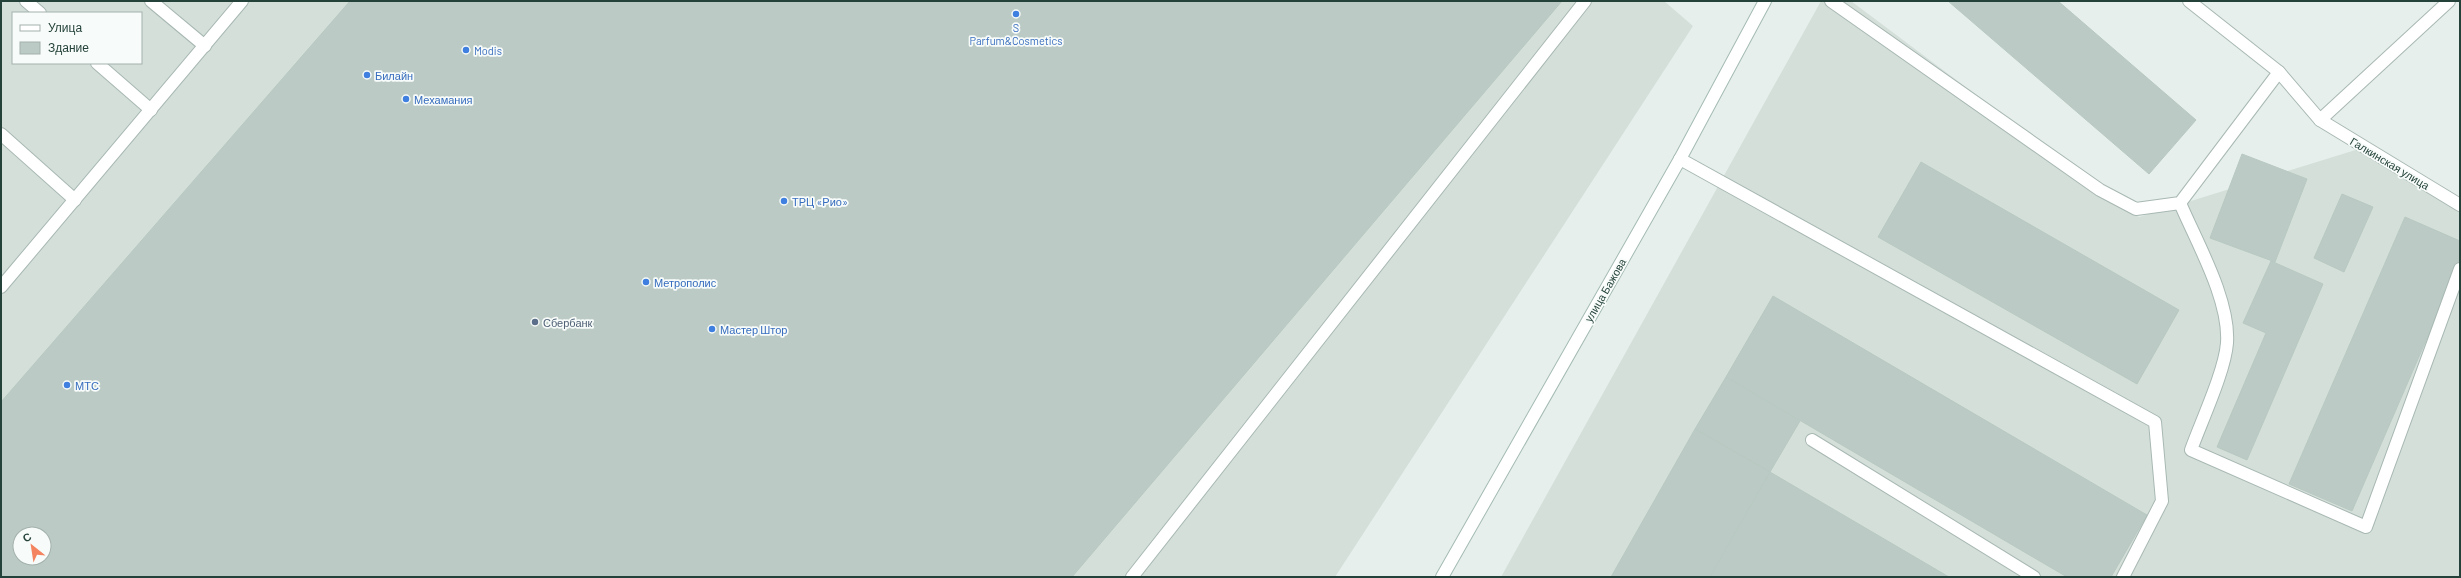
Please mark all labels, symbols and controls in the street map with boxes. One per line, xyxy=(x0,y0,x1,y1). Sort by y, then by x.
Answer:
marker: S Parfum&Cosmetics xyxy=(1011,9,1021,19)
legend xyxy=(12,12,142,64)
text: Улица xyxy=(48,20,82,35)
place label: S Parfum&Cosmetics xyxy=(970,21,1062,47)
text: Здание xyxy=(48,40,89,55)
place label: Modis xyxy=(474,44,502,57)
marker: Modis xyxy=(461,45,471,55)
place label: Билайн xyxy=(375,69,413,82)
marker: Билайн xyxy=(362,70,372,80)
place label: Мехамания xyxy=(414,93,473,106)
marker: Мехамания xyxy=(401,94,411,104)
street label: Галкинская улица xyxy=(2348,134,2433,192)
place label: ТРЦ «Рио» xyxy=(792,195,848,208)
marker: ТРЦ «Рио» xyxy=(779,196,789,206)
street label: улица Бажова xyxy=(1582,255,1629,324)
place label: Метрополис xyxy=(654,276,717,289)
marker: Метрополис xyxy=(641,277,651,287)
place label: Сбербанк xyxy=(543,316,593,329)
marker: Сбербанк xyxy=(530,317,540,327)
place label: Мастер Штор xyxy=(720,323,788,336)
marker: Мастер Штор xyxy=(707,324,717,334)
place label: МТС xyxy=(75,379,99,392)
marker: МТС xyxy=(62,380,72,390)
north arrow xyxy=(12,526,52,566)
text: С xyxy=(20,529,33,545)

